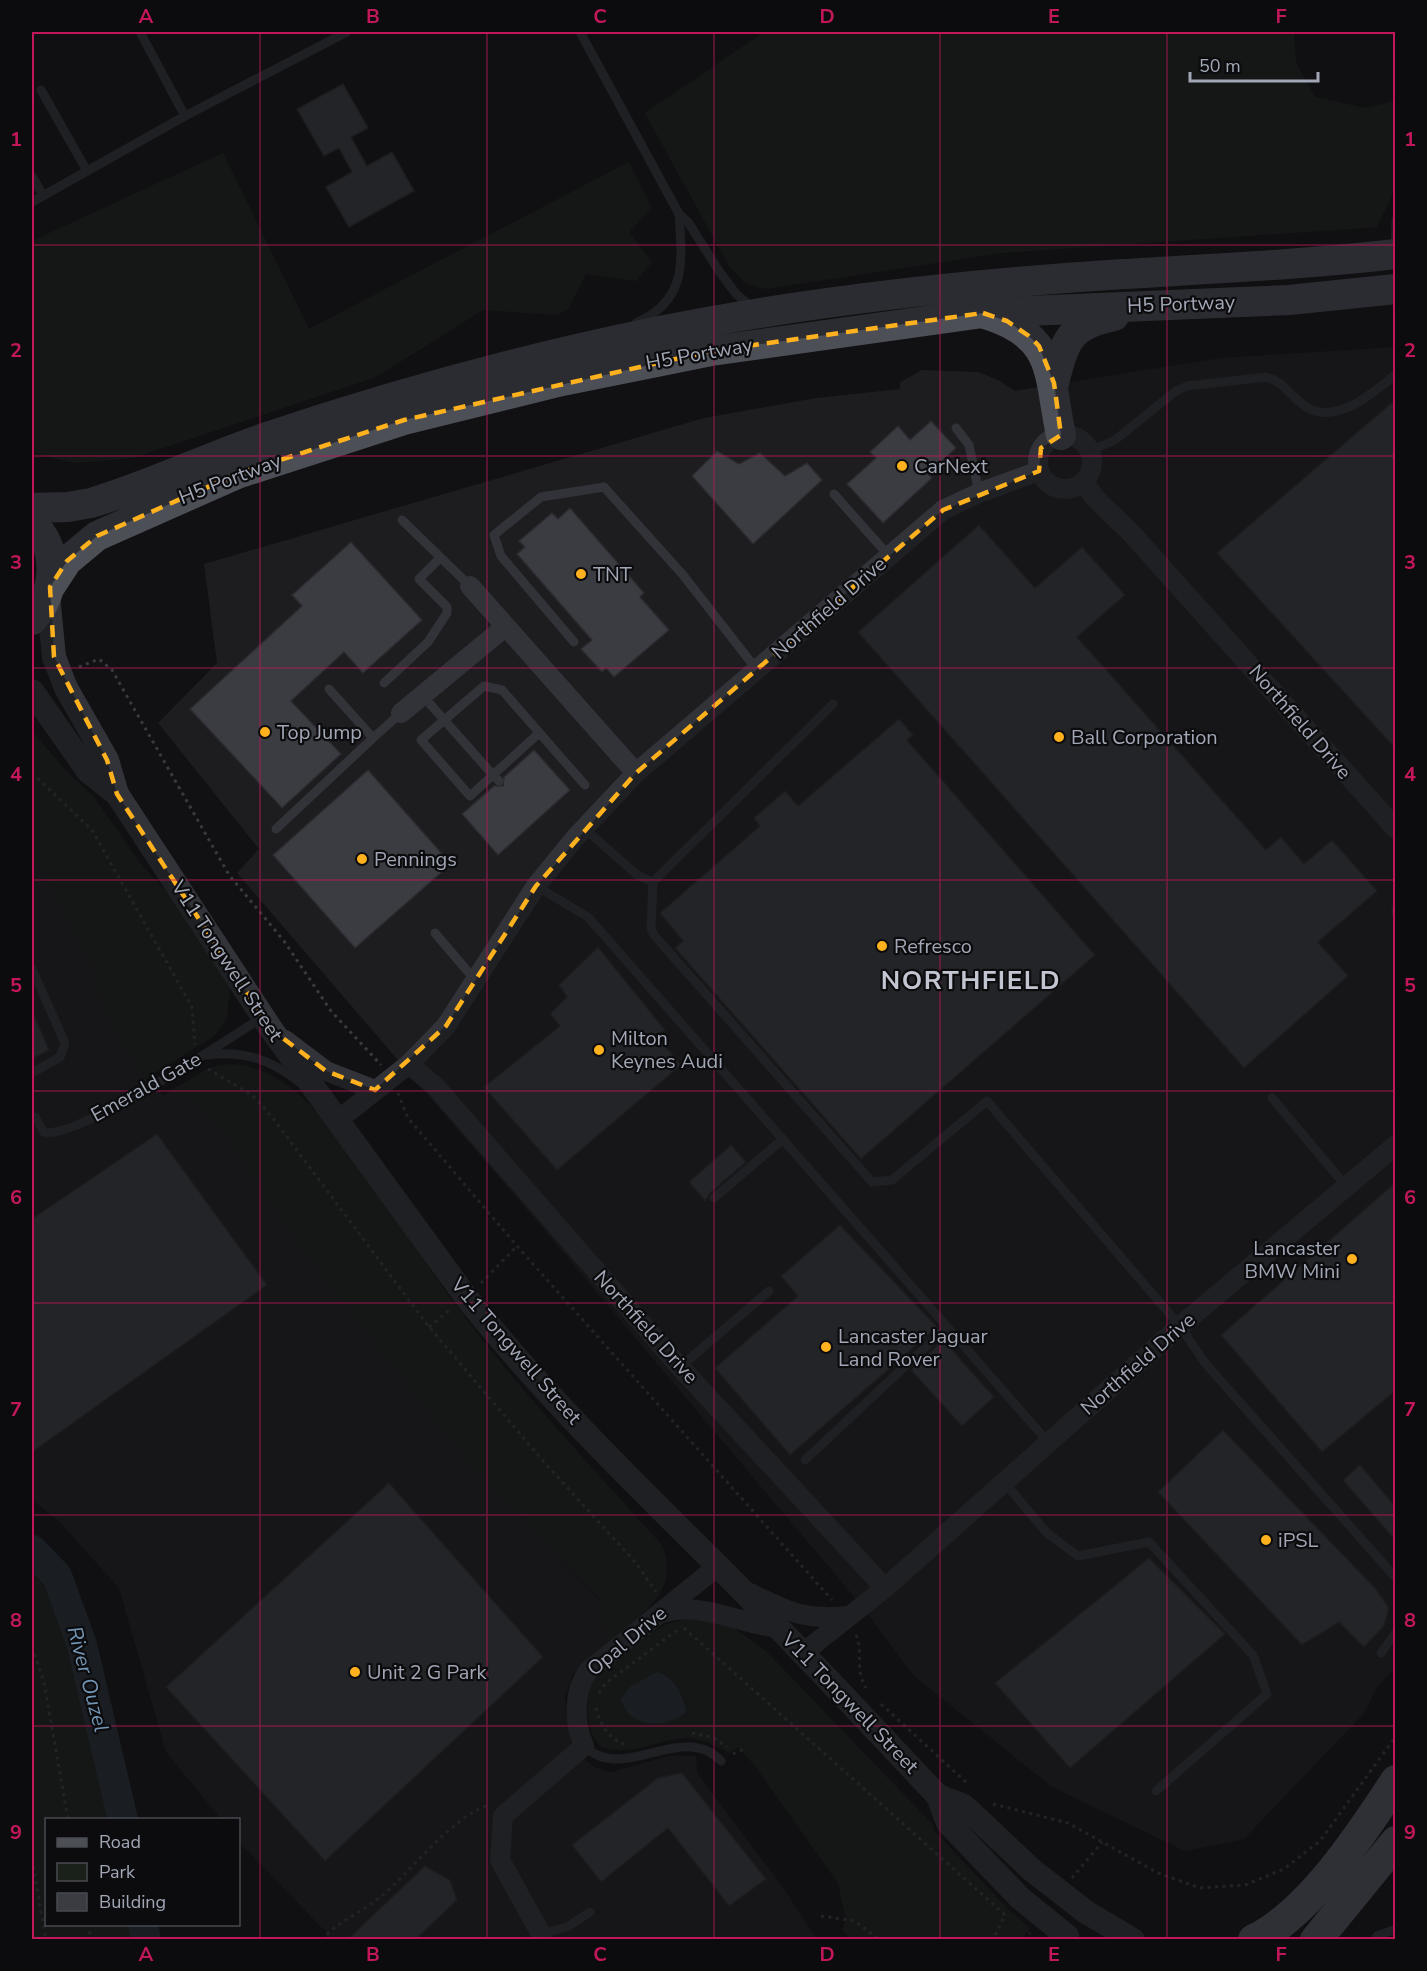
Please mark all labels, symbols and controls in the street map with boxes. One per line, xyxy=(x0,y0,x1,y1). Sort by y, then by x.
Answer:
text: A xyxy=(139,3,154,30)
text: B xyxy=(366,3,380,30)
text: C xyxy=(593,3,607,30)
text: D xyxy=(819,3,835,30)
text: E xyxy=(1048,3,1060,30)
text: F xyxy=(1275,3,1287,30)
scale bar xyxy=(1190,45,1318,83)
text: 50 m xyxy=(1199,54,1241,78)
text: 1 xyxy=(10,126,22,153)
text: 1 xyxy=(1404,126,1416,153)
street label: H5 Portway xyxy=(1127,289,1236,319)
street label: H5 Portway xyxy=(644,331,755,377)
text: 2 xyxy=(10,337,22,364)
text: 2 xyxy=(1404,337,1416,364)
street label: H5 Portway xyxy=(175,447,286,511)
place label: CarNext xyxy=(914,453,989,480)
marker: CarNext xyxy=(895,459,909,473)
text: 3 xyxy=(10,549,22,576)
text: 3 xyxy=(1404,549,1416,576)
street label: Northfield Drive xyxy=(766,551,892,665)
place label: TNT xyxy=(593,561,632,588)
marker: TNT xyxy=(574,567,588,581)
street label: Northfield Drive xyxy=(1243,659,1357,785)
place label: Top Jump xyxy=(277,719,362,746)
place label: Ball Corporation xyxy=(1071,724,1218,751)
marker: Top Jump xyxy=(258,725,272,739)
marker: Ball Corporation xyxy=(1052,730,1066,744)
text: 4 xyxy=(10,761,22,788)
text: 4 xyxy=(1404,761,1416,788)
place label: Pennings xyxy=(374,846,457,873)
marker: Pennings xyxy=(355,852,369,866)
street label: V11 Tongwell Street xyxy=(164,875,290,1047)
place label: Refresco xyxy=(894,933,972,960)
marker: Refresco xyxy=(875,939,889,953)
district label: NORTHFIELD xyxy=(881,963,1061,998)
text: 5 xyxy=(10,972,22,999)
text: 5 xyxy=(1404,972,1416,999)
place label: Milton Keynes Audi xyxy=(611,1025,723,1075)
marker: Milton Keynes Audi xyxy=(592,1043,606,1057)
street label: Emerald Gate xyxy=(86,1046,206,1128)
text: 6 xyxy=(10,1184,22,1211)
text: 6 xyxy=(1404,1184,1416,1211)
place label: Lancaster BMW Mini xyxy=(1244,1235,1340,1285)
marker: Lancaster BMW Mini xyxy=(1345,1252,1359,1266)
street label: Northfield Drive xyxy=(588,1265,704,1389)
street label: V11 Tongwell Street xyxy=(444,1271,588,1431)
street label: Northfield Drive xyxy=(1075,1307,1201,1421)
place label: Lancaster Jaguar Land Rover xyxy=(838,1323,988,1373)
marker: Lancaster Jaguar Land Rover xyxy=(819,1340,833,1354)
text: 7 xyxy=(10,1396,22,1423)
text: 7 xyxy=(1404,1396,1416,1423)
place label: iPSL xyxy=(1278,1527,1319,1554)
marker: iPSL xyxy=(1259,1533,1273,1547)
street label: Opal Drive xyxy=(582,1600,672,1682)
text: 8 xyxy=(10,1607,22,1634)
text: 8 xyxy=(1404,1607,1416,1634)
water label: River Ouzel xyxy=(60,1623,116,1735)
street label: V11 Tongwell Street xyxy=(775,1626,925,1780)
place label: Unit 2 G Park xyxy=(367,1659,487,1686)
marker: Unit 2 G Park xyxy=(348,1665,362,1679)
legend xyxy=(45,1818,240,1926)
text: 9 xyxy=(10,1819,22,1846)
text: 9 xyxy=(1404,1819,1416,1846)
text: Road xyxy=(99,1830,141,1854)
text: Park xyxy=(99,1860,136,1884)
text: Building xyxy=(99,1890,166,1914)
text: A xyxy=(139,1941,154,1968)
text: B xyxy=(366,1941,380,1968)
text: C xyxy=(593,1941,607,1968)
text: D xyxy=(819,1941,835,1968)
text: E xyxy=(1048,1941,1060,1968)
text: F xyxy=(1275,1941,1287,1968)

